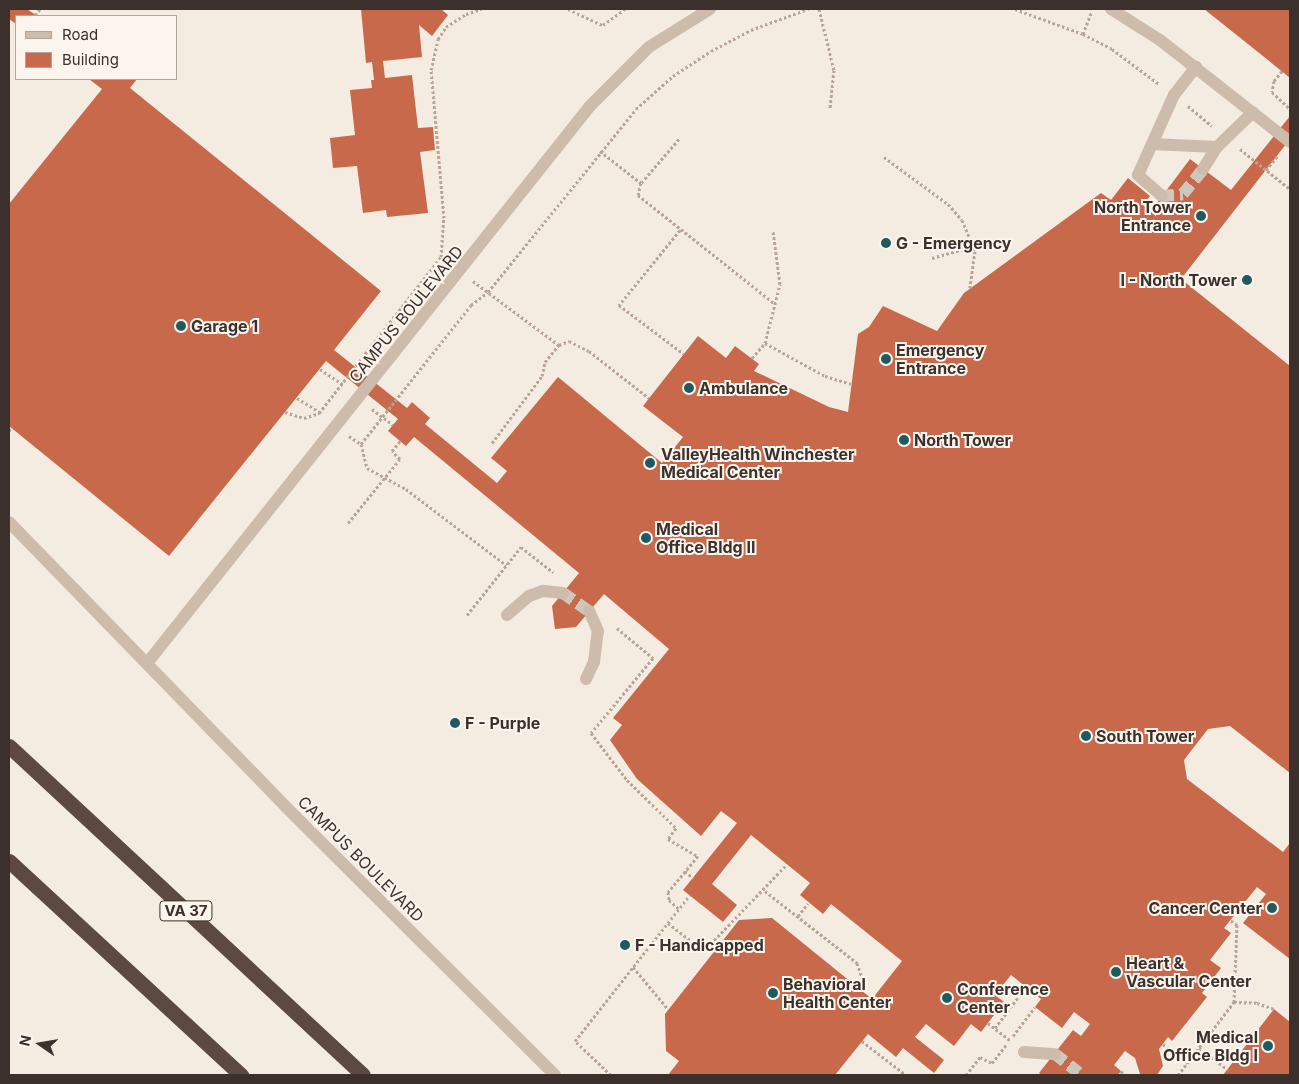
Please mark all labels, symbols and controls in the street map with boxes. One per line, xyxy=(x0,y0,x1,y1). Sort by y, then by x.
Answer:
legend xyxy=(15,15,178,80)
text: Road xyxy=(62,25,98,44)
text: Building xyxy=(62,50,119,69)
place label: North Tower Entrance xyxy=(1094,197,1191,235)
marker: North Tower Entrance xyxy=(1195,210,1207,222)
place label: G - Emergency xyxy=(896,233,1011,253)
marker: G - Emergency xyxy=(880,237,892,249)
street label: CAMPUS BOULEVARD xyxy=(345,242,467,386)
place label: I - North Tower xyxy=(1121,270,1237,290)
marker: I - North Tower xyxy=(1241,274,1253,286)
place label: Garage 1 xyxy=(191,316,258,336)
marker: Garage 1 xyxy=(175,320,187,332)
place label: Emergency Entrance xyxy=(896,340,984,378)
marker: Emergency Entrance xyxy=(880,353,892,365)
place label: Ambulance xyxy=(699,378,788,398)
marker: Ambulance xyxy=(683,382,695,394)
place label: North Tower xyxy=(914,430,1011,450)
marker: North Tower xyxy=(898,434,910,446)
place label: ValleyHealth Winchester Medical Center xyxy=(661,444,855,482)
marker: ValleyHealth Winchester Medical Center xyxy=(643,456,657,470)
place label: Medical Office Bldg II xyxy=(656,519,755,557)
marker: Medical Office Bldg II xyxy=(640,532,652,544)
place label: F - Purple xyxy=(465,713,540,733)
marker: F - Purple xyxy=(449,717,461,729)
place label: South Tower xyxy=(1096,726,1194,746)
marker: South Tower xyxy=(1080,730,1092,742)
street label: CAMPUS BOULEVARD xyxy=(294,792,428,926)
road number: VA 37 xyxy=(158,898,214,924)
place label: Cancer Center xyxy=(1149,898,1262,918)
marker: Cancer Center xyxy=(1266,902,1278,914)
place label: F - Handicapped xyxy=(635,935,764,955)
marker: F - Handicapped xyxy=(619,939,631,951)
place label: Heart & Vascular Center xyxy=(1126,953,1252,991)
marker: Heart & Vascular Center xyxy=(1110,966,1122,978)
place label: Behavioral Health Center xyxy=(783,974,891,1012)
place label: Conference Center xyxy=(957,979,1049,1017)
marker: Behavioral Health Center xyxy=(767,987,779,999)
marker: Conference Center xyxy=(941,992,953,1004)
north arrow xyxy=(15,1019,65,1069)
place label: Medical Office Bldg I xyxy=(1163,1027,1258,1065)
text: N xyxy=(15,1033,34,1048)
marker: Medical Office Bldg I xyxy=(1262,1040,1274,1052)

